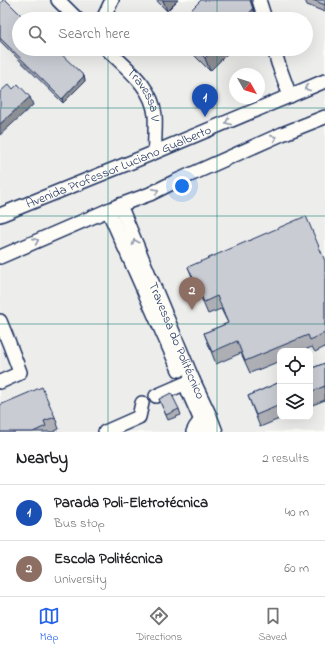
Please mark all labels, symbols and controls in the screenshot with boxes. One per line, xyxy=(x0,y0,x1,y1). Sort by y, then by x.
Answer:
search box xyxy=(12,12,313,56)
icon: search xyxy=(26,23,48,45)
text: Search here xyxy=(58,23,130,45)
street label: Travessa V xyxy=(122,63,165,122)
north arrow xyxy=(229,68,265,104)
one-way arrow xyxy=(304,83,312,91)
pin: 1 xyxy=(192,84,218,117)
one-way arrow xyxy=(225,117,232,125)
street label: Avenida Professor Luciano Gualberto xyxy=(23,120,214,213)
one-way arrow xyxy=(270,135,278,143)
your location xyxy=(172,176,192,196)
one-way arrow xyxy=(151,188,159,196)
one-way arrow xyxy=(32,238,39,246)
one-way arrow xyxy=(132,238,140,246)
pin: 2 xyxy=(179,277,205,310)
street label: Travessa do Politécnico xyxy=(144,279,210,403)
map controls xyxy=(277,348,313,420)
button: locate xyxy=(277,348,313,384)
button: layers xyxy=(277,384,313,420)
text: Nearby xyxy=(16,446,68,471)
text: 2 results xyxy=(262,449,309,468)
text: Parada Poli-Eletrotécnica xyxy=(54,492,208,514)
text: 1 xyxy=(27,503,31,522)
text: 40 m xyxy=(285,503,309,522)
text: Bus stop xyxy=(54,514,105,533)
text: Escola Politécnica xyxy=(54,548,163,570)
text: 2 xyxy=(26,559,32,578)
text: 60 m xyxy=(284,559,309,578)
text: University xyxy=(54,570,107,589)
tab: Map xyxy=(38,605,60,645)
tab: Directions xyxy=(136,605,182,645)
tab: Saved xyxy=(258,605,287,645)

